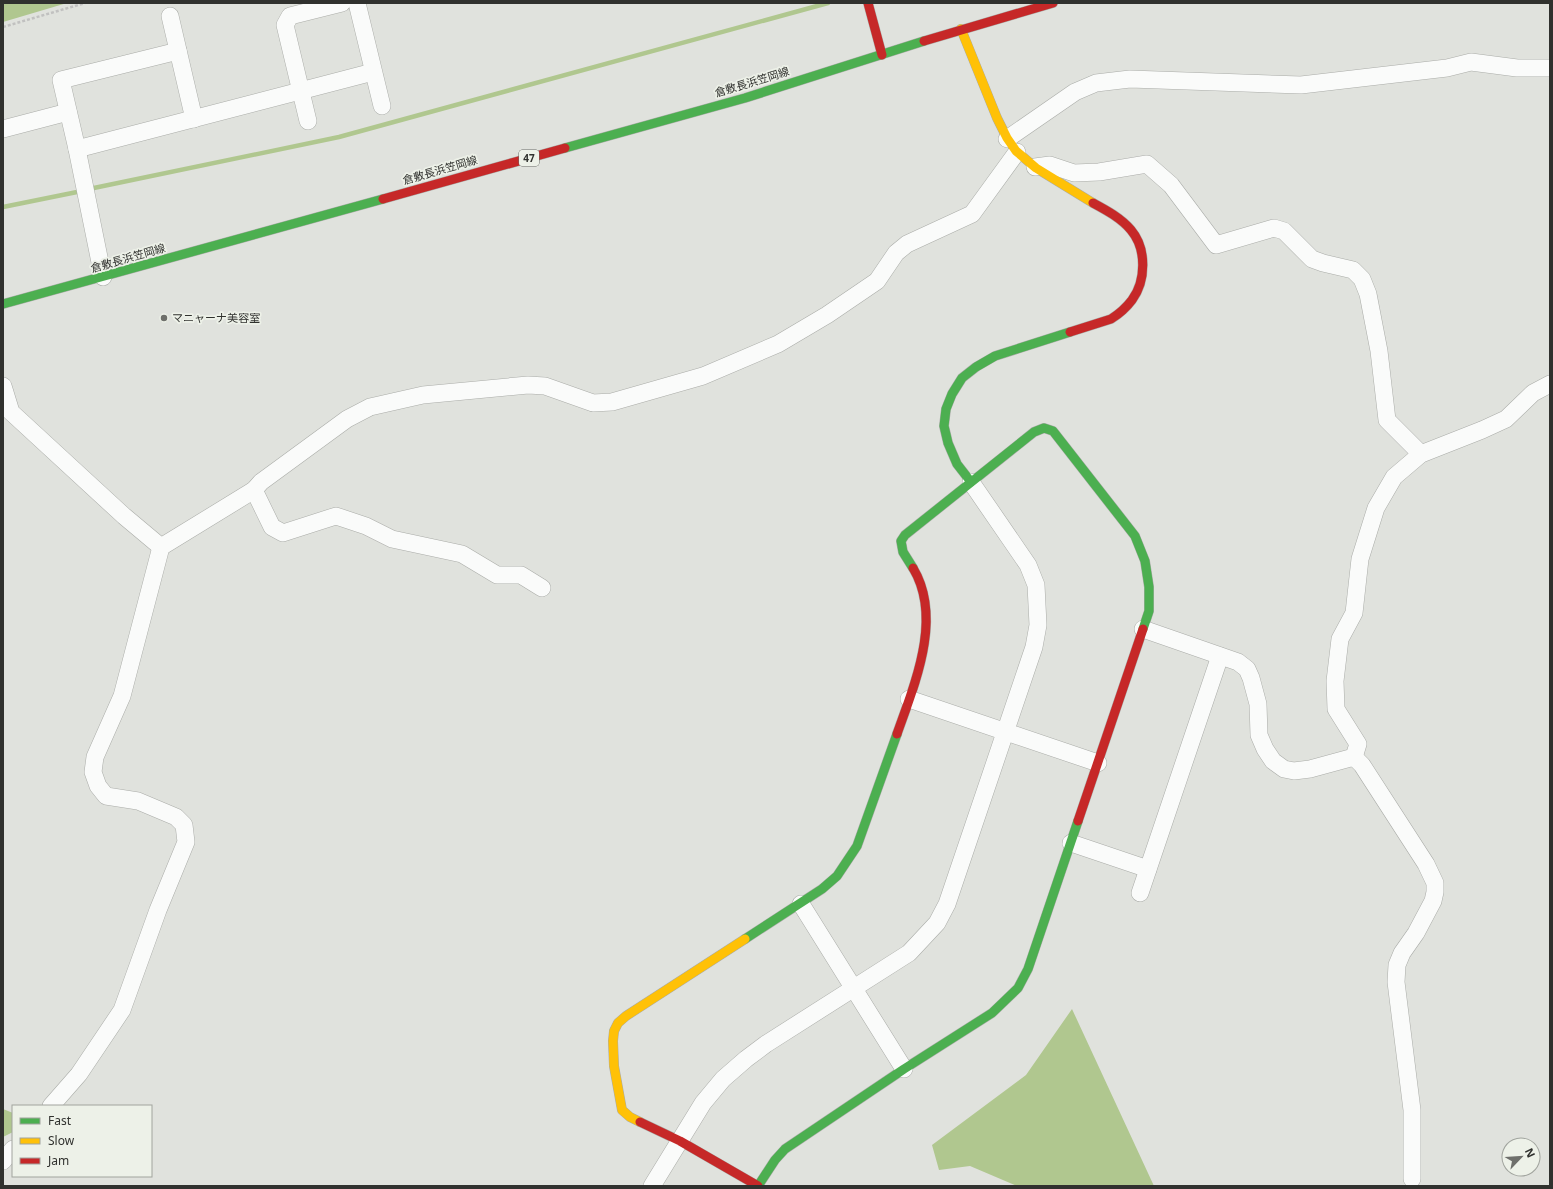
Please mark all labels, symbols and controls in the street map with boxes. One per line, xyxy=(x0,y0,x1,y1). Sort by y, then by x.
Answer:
street label: 倉敷長浜笠岡線 xyxy=(713,63,791,100)
road number: 47 xyxy=(519,150,539,166)
street label: 倉敷長浜笠岡線 xyxy=(401,152,479,187)
street label: 倉敷長浜笠岡線 xyxy=(89,240,167,275)
place label: マニャーナ美容室 xyxy=(172,310,260,325)
marker: マニャーナ美容室 xyxy=(159,313,169,323)
legend xyxy=(12,1105,152,1177)
text: Fast xyxy=(48,1112,72,1129)
text: Slow xyxy=(48,1132,75,1149)
north arrow xyxy=(1501,1137,1541,1177)
text: N xyxy=(1522,1145,1539,1160)
text: Jam xyxy=(47,1152,69,1169)

